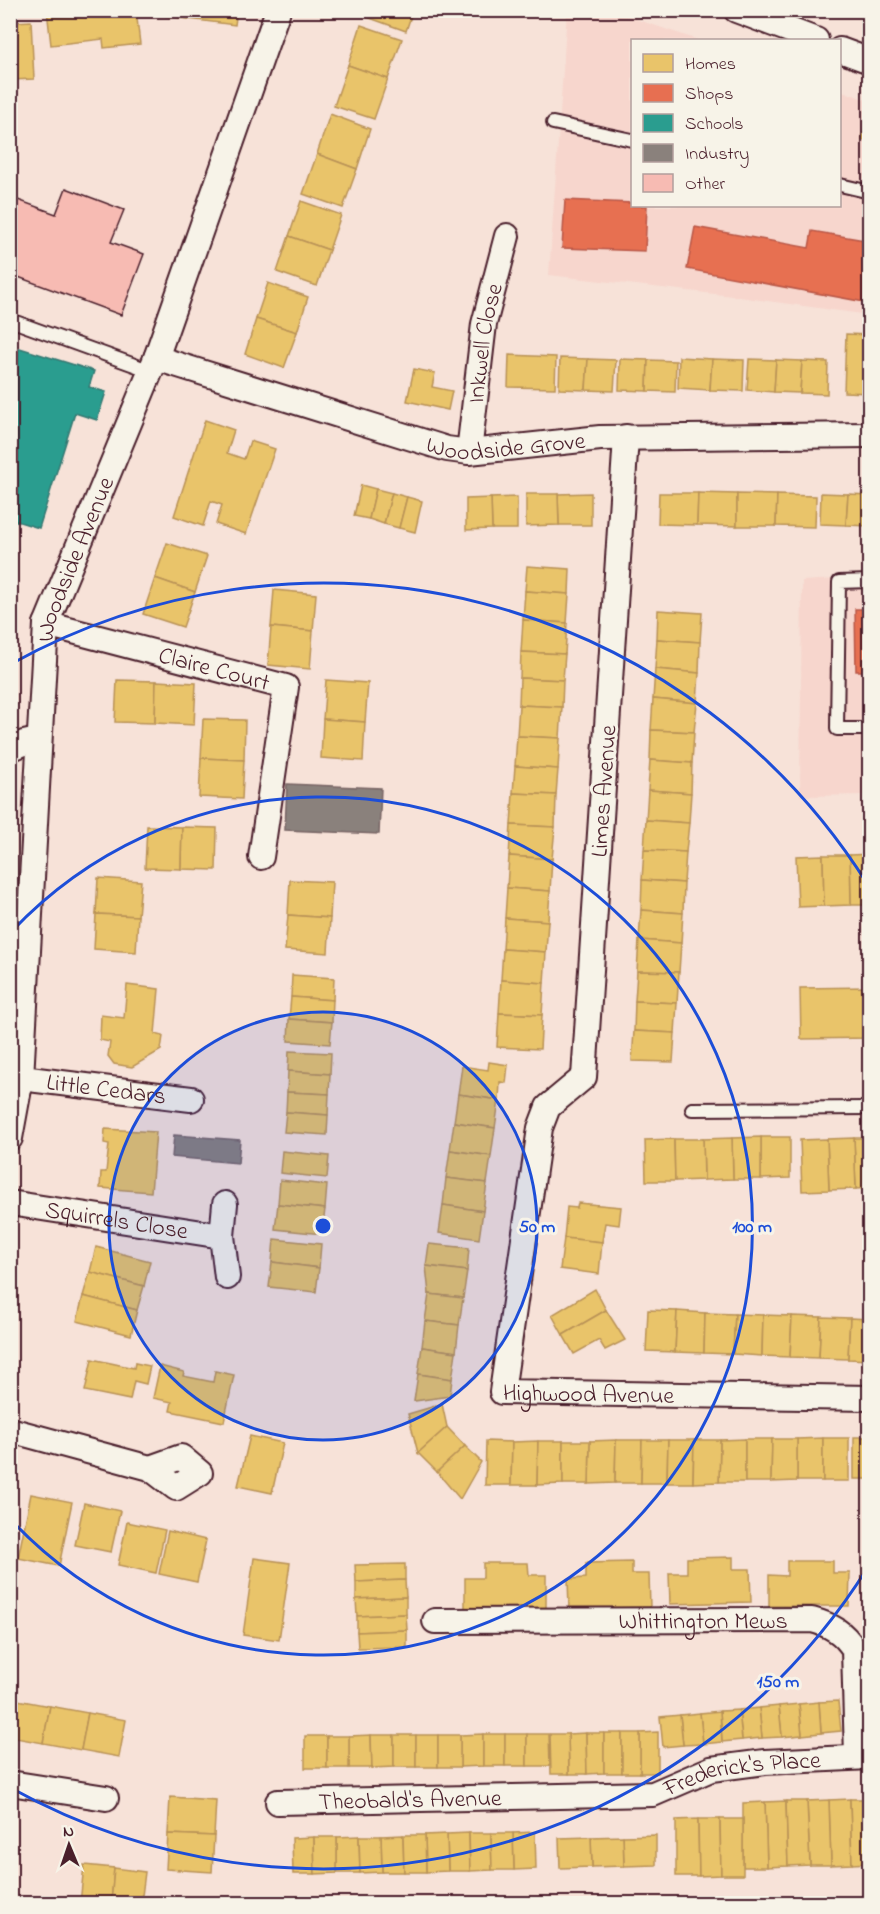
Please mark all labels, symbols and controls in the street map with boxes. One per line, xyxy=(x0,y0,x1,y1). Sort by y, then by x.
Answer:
legend xyxy=(631,39,841,207)
text: Homes xyxy=(685,52,736,78)
text: Shops xyxy=(685,82,733,108)
text: Schools xyxy=(685,112,743,138)
text: Industry xyxy=(685,142,749,168)
text: Other xyxy=(685,172,725,198)
street label: Inkwell Close xyxy=(460,280,514,405)
street label: Woodside Grove xyxy=(421,425,587,472)
street label: Woodside Avenue xyxy=(30,472,125,643)
street label: Claire Court xyxy=(154,639,273,702)
street label: Limes Avenue xyxy=(583,724,628,859)
street label: Little Cedars xyxy=(44,1066,168,1116)
street label: Squirrels Close xyxy=(42,1194,190,1250)
text: 50 m xyxy=(519,1215,555,1241)
text: 100 m xyxy=(732,1215,772,1241)
centre of rings xyxy=(313,1216,333,1236)
street label: Highwood Avenue xyxy=(503,1377,675,1415)
street label: Whittington Mews xyxy=(618,1605,788,1641)
text: 150 m xyxy=(757,1670,799,1696)
street label: Frederick's Place xyxy=(658,1744,822,1808)
street label: Theobald's Avenue xyxy=(318,1782,502,1821)
north arrow xyxy=(39,1815,99,1875)
text: N xyxy=(63,1820,75,1844)

